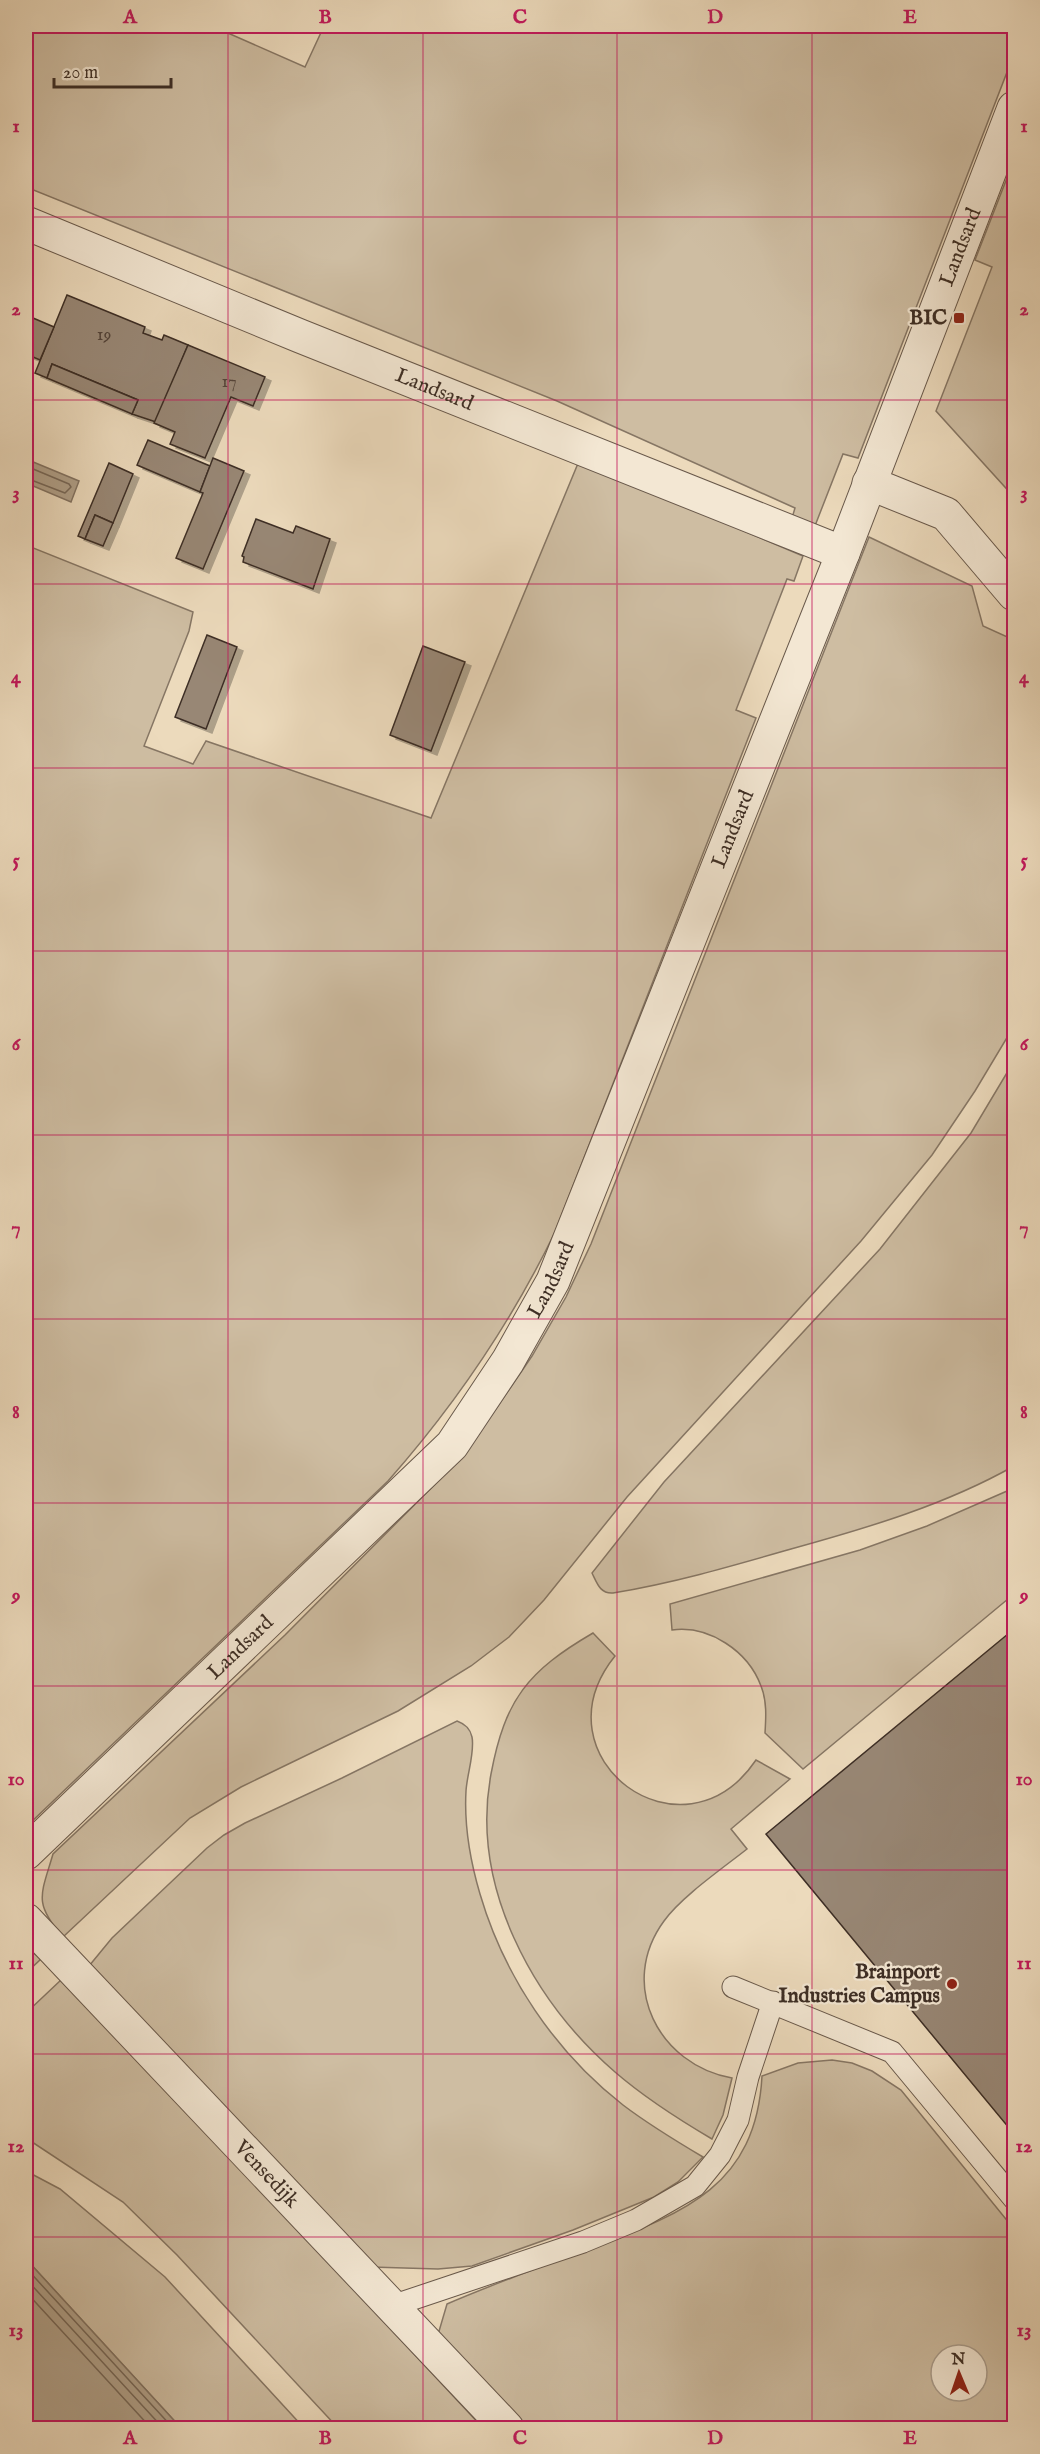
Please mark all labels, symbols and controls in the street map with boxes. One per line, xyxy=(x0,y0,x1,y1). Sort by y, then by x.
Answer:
text: A xyxy=(122,5,138,30)
text: B xyxy=(318,5,332,30)
text: C xyxy=(513,5,527,30)
text: D xyxy=(707,5,723,30)
text: E xyxy=(903,5,917,30)
scale bar xyxy=(54,51,171,89)
text: 20 m xyxy=(63,62,98,85)
text: 1 xyxy=(12,114,20,139)
text: 1 xyxy=(1020,114,1028,139)
street label: Landsard xyxy=(933,203,988,290)
text: 2 xyxy=(11,297,21,322)
text: 2 xyxy=(1019,297,1029,322)
place label: BIC xyxy=(909,305,947,332)
marker: BIC xyxy=(952,311,966,325)
house number: 19 xyxy=(97,324,111,347)
street label: Landsard xyxy=(391,362,478,418)
house number: 17 xyxy=(221,371,237,394)
text: 3 xyxy=(12,481,20,506)
text: 3 xyxy=(1020,481,1028,506)
text: 4 xyxy=(11,665,22,690)
text: 4 xyxy=(1019,665,1030,690)
street label: Landsard xyxy=(705,785,761,872)
text: 5 xyxy=(12,848,20,873)
text: 5 xyxy=(1020,848,1028,873)
text: 6 xyxy=(12,1032,22,1057)
text: 6 xyxy=(1020,1032,1030,1057)
text: 7 xyxy=(11,1216,21,1241)
text: 7 xyxy=(1019,1216,1029,1241)
street label: Landsard xyxy=(521,1237,581,1323)
text: 8 xyxy=(12,1400,20,1425)
text: 8 xyxy=(1020,1400,1028,1425)
text: 9 xyxy=(11,1583,21,1608)
text: 9 xyxy=(1019,1583,1029,1608)
street label: Landsard xyxy=(202,1609,280,1686)
text: 10 xyxy=(7,1767,25,1792)
text: 10 xyxy=(1015,1767,1033,1792)
text: 11 xyxy=(9,1951,23,1976)
text: 11 xyxy=(1017,1951,1031,1976)
place label: Brainport Industries Campus xyxy=(778,1959,941,2010)
marker: Brainport Industries Campus xyxy=(945,1977,959,1991)
text: 12 xyxy=(8,2134,25,2159)
street label: Vensedijk xyxy=(227,2134,306,2214)
text: 12 xyxy=(1016,2134,1033,2159)
text: 13 xyxy=(9,2318,23,2343)
text: 13 xyxy=(1017,2318,1031,2343)
north arrow xyxy=(929,2343,989,2403)
text: N xyxy=(950,2350,966,2370)
text: A xyxy=(122,2426,138,2451)
text: B xyxy=(318,2426,332,2451)
text: C xyxy=(513,2426,527,2451)
text: D xyxy=(707,2426,723,2451)
text: E xyxy=(903,2426,917,2451)

